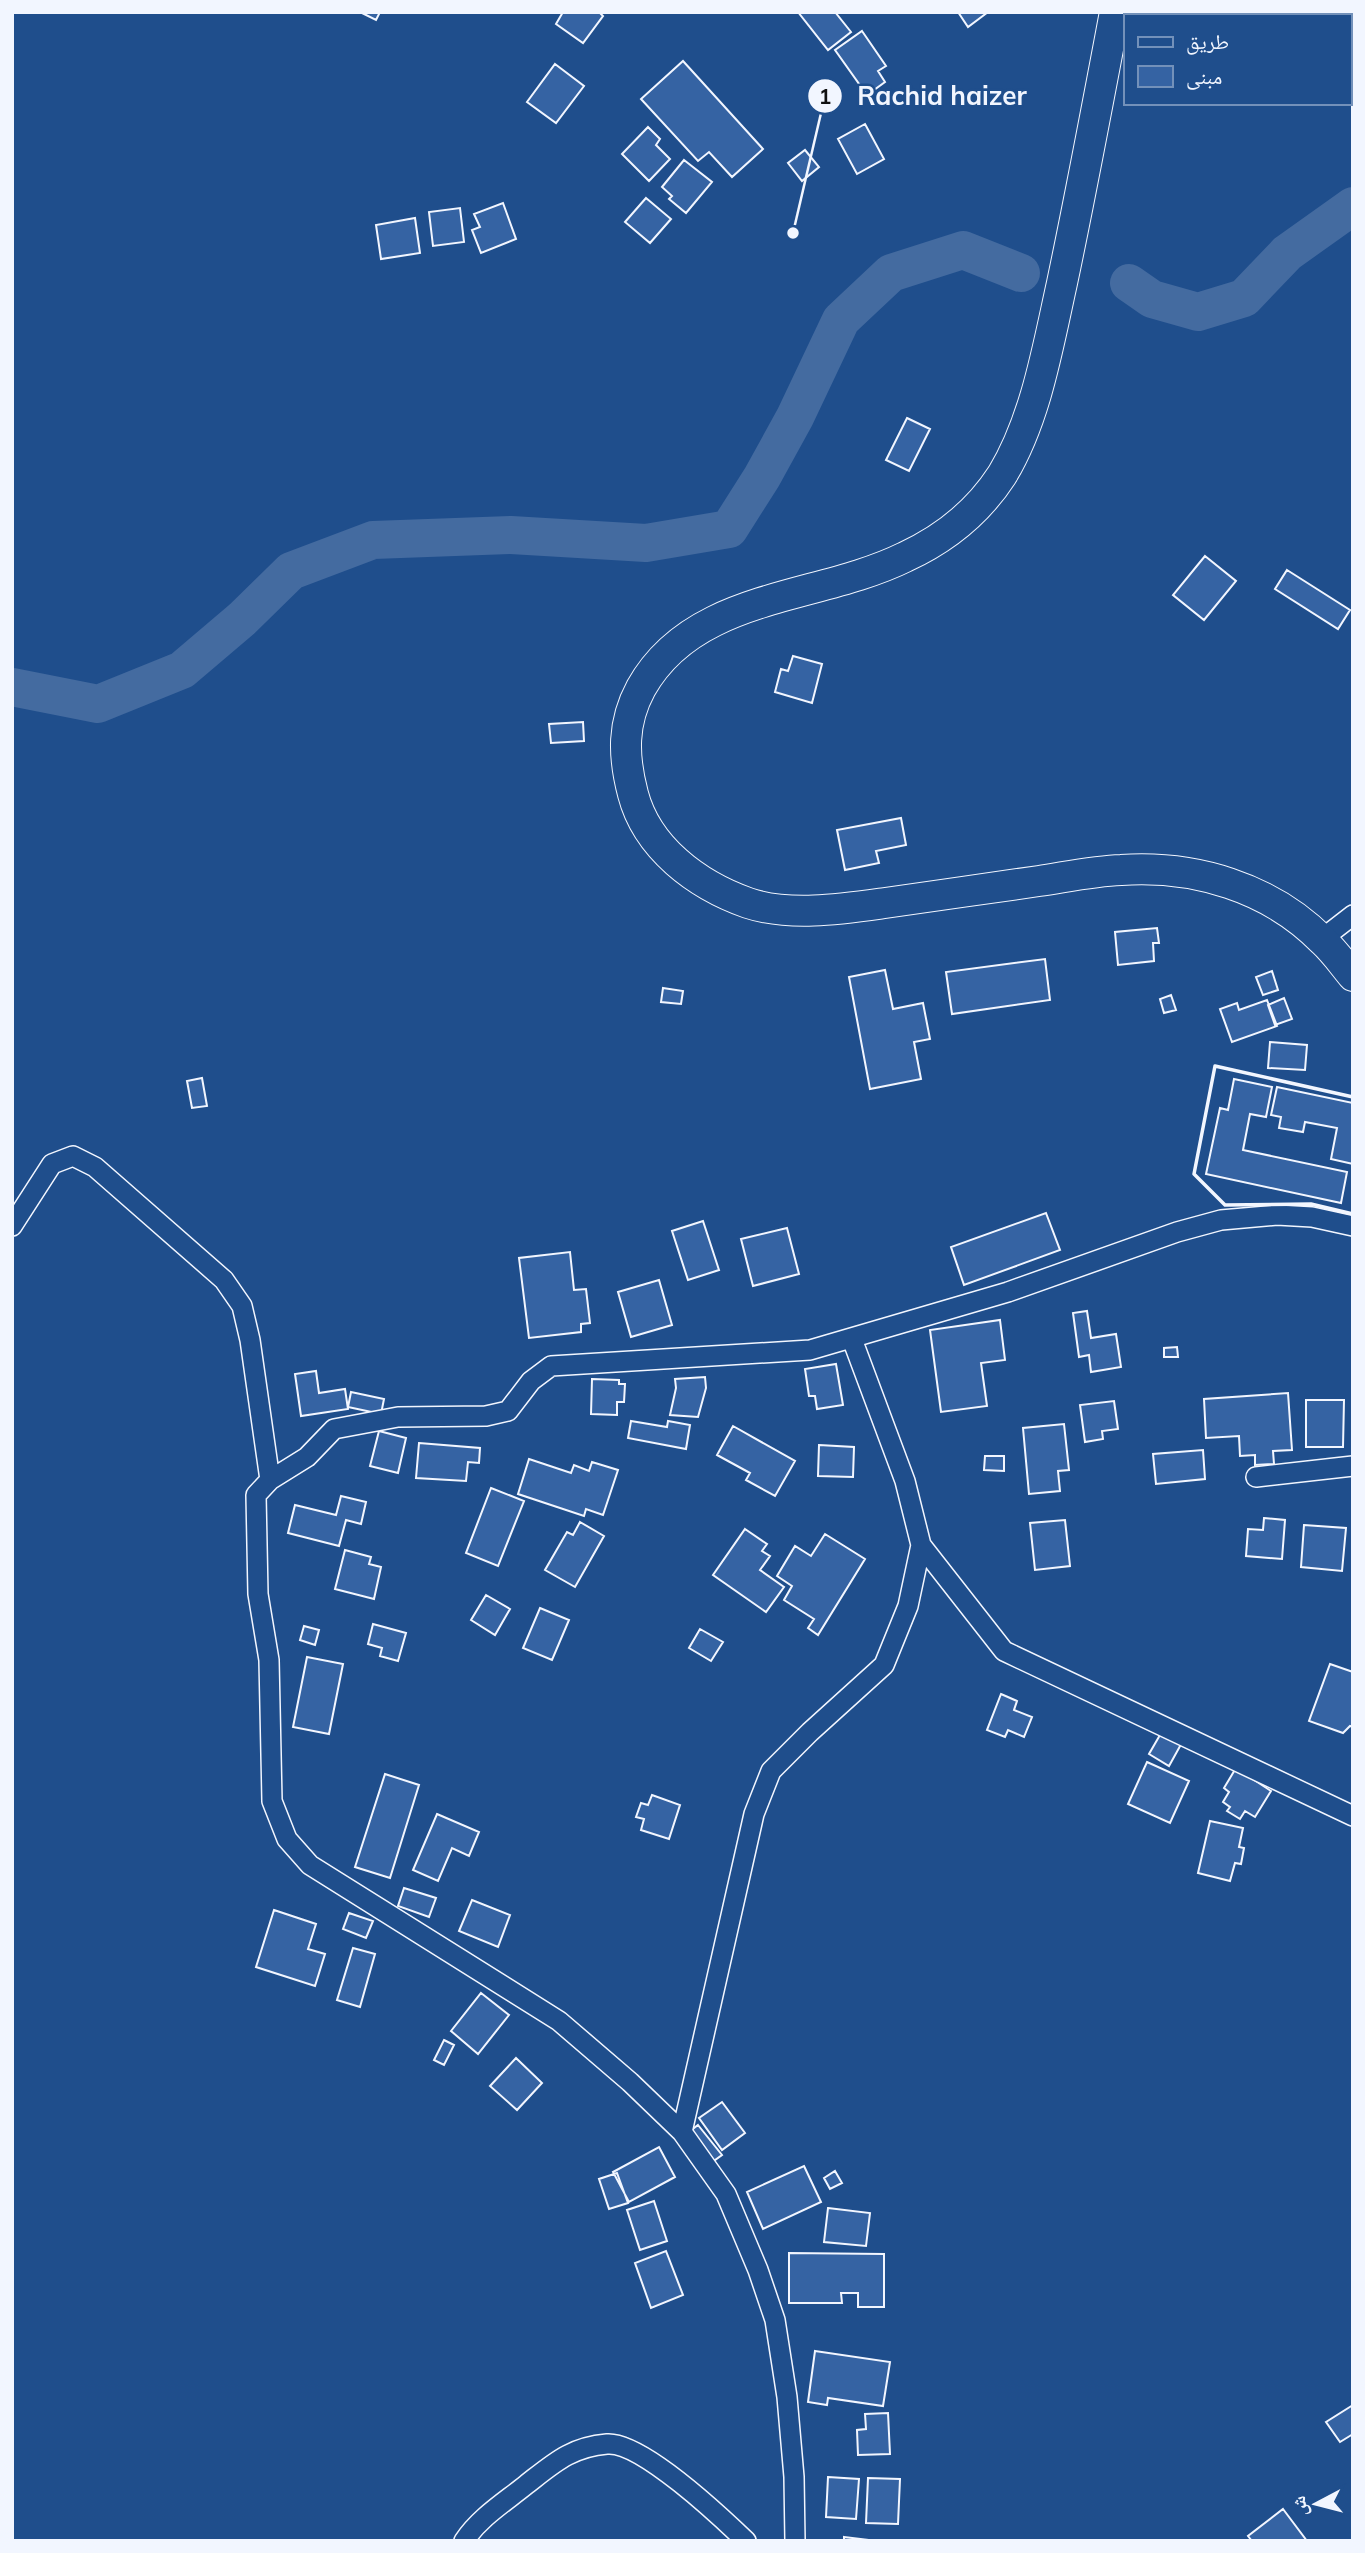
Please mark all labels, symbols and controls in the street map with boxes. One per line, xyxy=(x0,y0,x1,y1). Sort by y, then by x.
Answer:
legend xyxy=(1124,14,1351,105)
text: طريق xyxy=(1186,28,1229,55)
text: مبنى xyxy=(1186,63,1222,90)
callout: Rachid haizer xyxy=(808,73,1040,120)
text: Rachid haizer xyxy=(857,79,1028,112)
text: 1 xyxy=(819,83,831,109)
north arrow xyxy=(1281,2469,1351,2539)
text: ش xyxy=(1286,2495,1312,2518)

